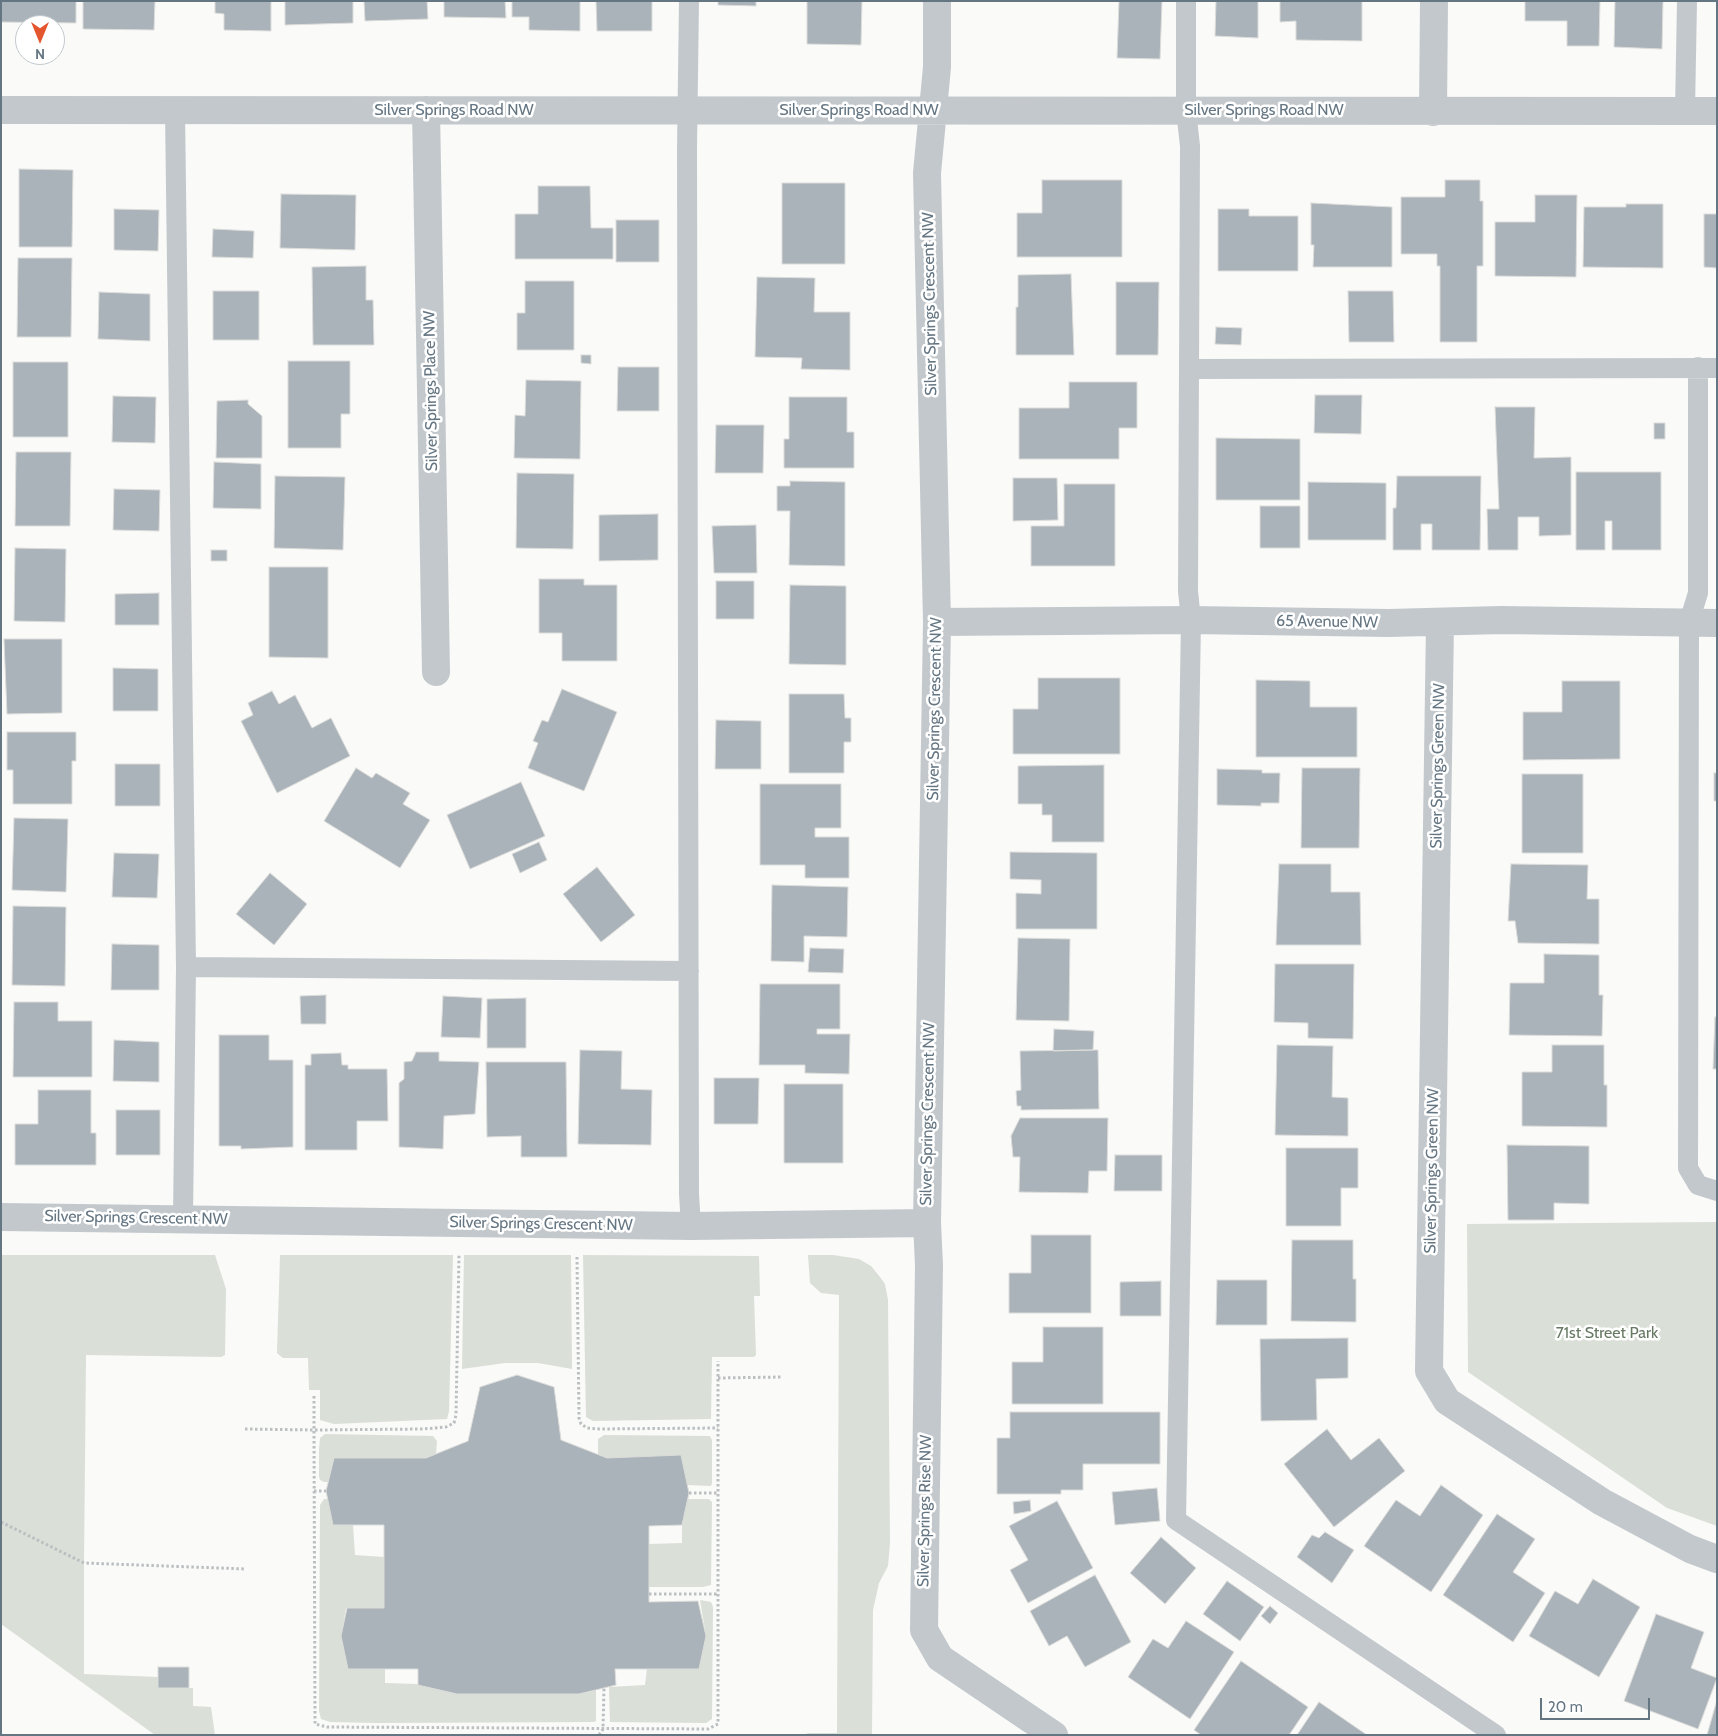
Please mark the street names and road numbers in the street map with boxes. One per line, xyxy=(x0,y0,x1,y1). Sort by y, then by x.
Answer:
street label: Silver Springs Road NW xyxy=(374,100,534,120)
street label: Silver Springs Road NW xyxy=(779,100,939,120)
street label: Silver Springs Road NW xyxy=(1184,100,1344,120)
street label: Silver Springs Crescent NW xyxy=(919,212,941,396)
street label: Silver Springs Place NW xyxy=(420,311,442,471)
street label: 65 Avenue NW xyxy=(1276,612,1378,632)
street label: Silver Springs Crescent NW xyxy=(924,617,946,801)
street label: Silver Springs Green NW xyxy=(1427,683,1449,849)
street label: Silver Springs Crescent NW xyxy=(917,1022,939,1206)
street label: Silver Springs Green NW xyxy=(1421,1088,1443,1254)
street label: Silver Springs Crescent NW xyxy=(44,1207,228,1229)
street label: Silver Springs Crescent NW xyxy=(449,1213,633,1235)
street label: Silver Springs Rise NW xyxy=(914,1435,936,1587)

